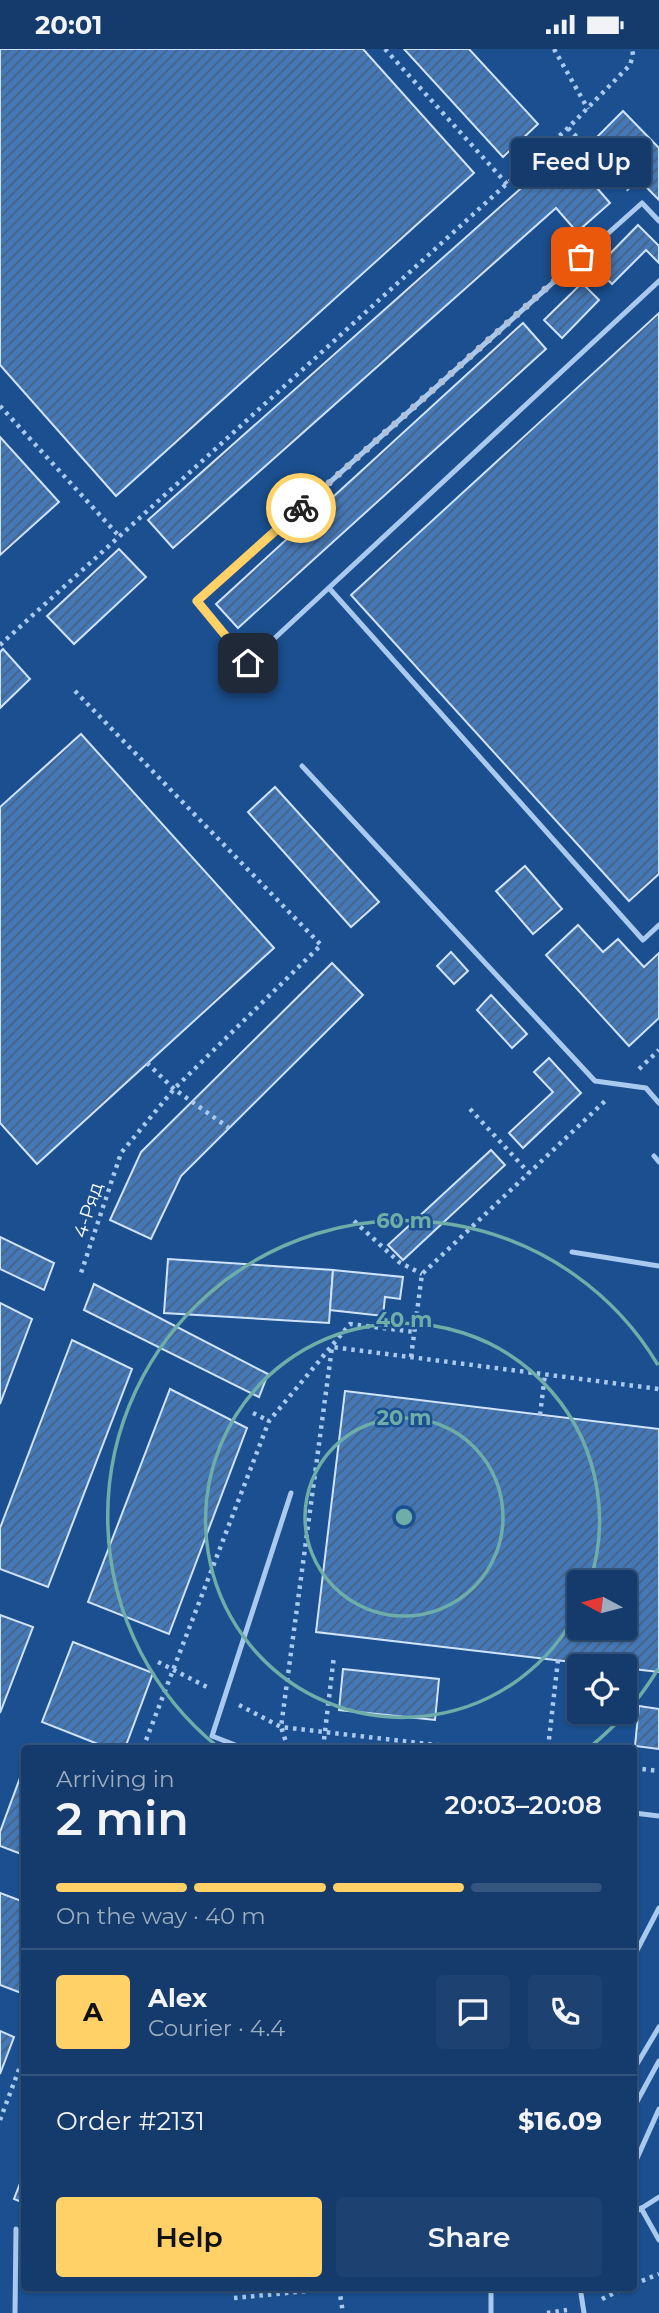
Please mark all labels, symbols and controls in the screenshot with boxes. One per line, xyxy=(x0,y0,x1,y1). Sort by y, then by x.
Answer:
text: 20:01 xyxy=(35,9,103,41)
callout: Feed Up xyxy=(511,138,651,187)
text: Feed Up xyxy=(532,148,631,176)
pin xyxy=(551,227,611,287)
icon: bag xyxy=(562,238,600,276)
courier xyxy=(266,473,336,543)
icon: bike xyxy=(282,489,320,527)
pin xyxy=(218,633,278,693)
icon: home xyxy=(229,644,267,682)
street label: 4-Ряд xyxy=(68,1179,108,1241)
text: 60 m xyxy=(376,1208,432,1233)
text: 40 m xyxy=(376,1307,432,1332)
text: 20 m xyxy=(377,1405,431,1430)
centre of rings xyxy=(392,1505,416,1529)
north arrow xyxy=(567,1570,637,1640)
map controls xyxy=(567,1570,637,1724)
button: locate xyxy=(567,1654,637,1724)
text: Arriving in xyxy=(56,1765,175,1793)
text: 20:03–20:08 xyxy=(445,1789,602,1821)
text: 2 min xyxy=(56,1790,189,1847)
text: On the way · 40 m xyxy=(56,1902,266,1930)
button: chat xyxy=(436,1975,510,2049)
button: phone xyxy=(528,1975,602,2049)
text: Alex xyxy=(148,1982,207,2014)
text: A xyxy=(83,1996,103,2028)
text: Courier · 4.4 xyxy=(148,2014,285,2042)
text: Order #2131 xyxy=(56,2105,205,2137)
text: $16.09 xyxy=(518,2105,602,2137)
button: Help xyxy=(56,2197,322,2277)
button: Share xyxy=(336,2197,602,2277)

